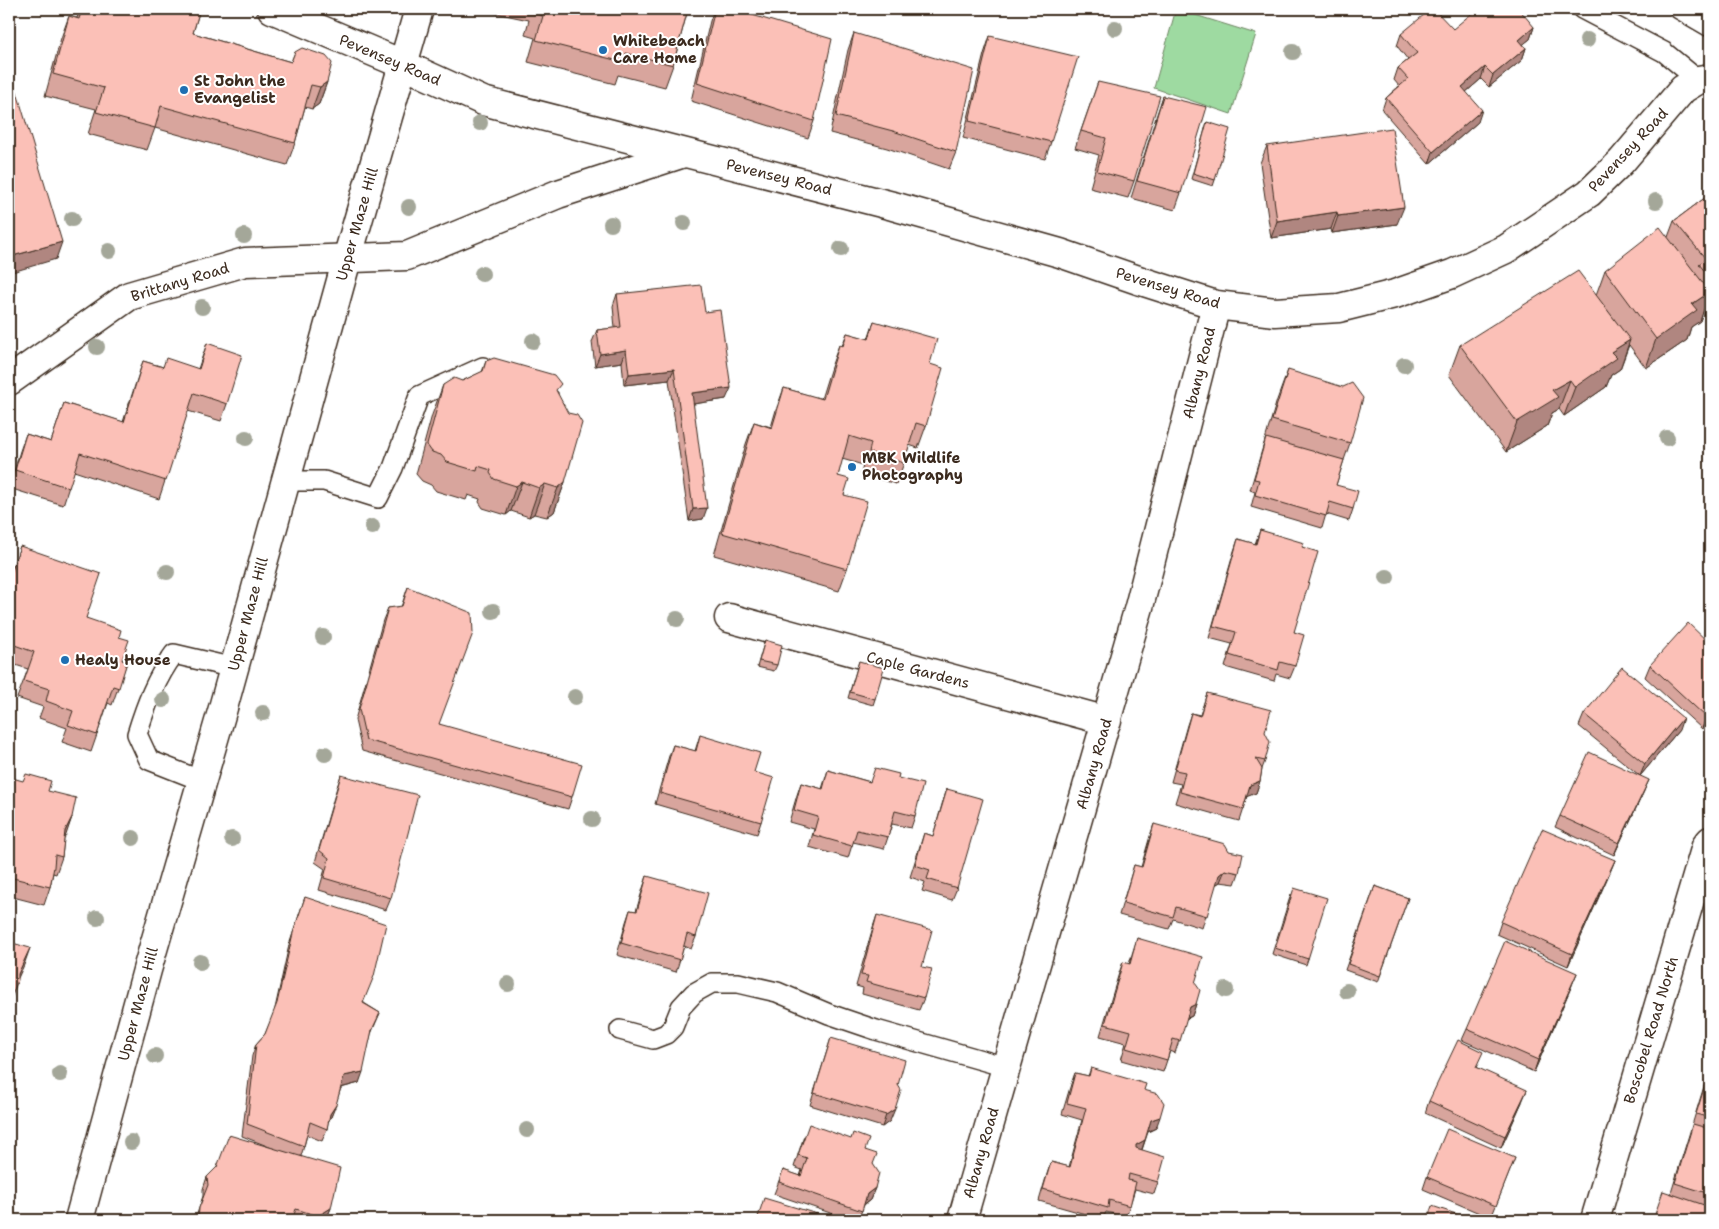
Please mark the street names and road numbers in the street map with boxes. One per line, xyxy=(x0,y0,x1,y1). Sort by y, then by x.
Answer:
street label: Pevensey Road xyxy=(336,30,444,91)
street label: Pevensey Road xyxy=(1584,103,1673,196)
street label: Pevensey Road xyxy=(724,154,835,200)
street label: Upper Maze Hill xyxy=(331,164,383,283)
street label: Brittany Road xyxy=(128,257,232,306)
street label: Pevensey Road xyxy=(1113,263,1223,314)
street label: Albany Road xyxy=(1178,325,1220,421)
street label: Upper Maze Hill xyxy=(223,554,273,673)
street label: Caple Gardens xyxy=(864,647,972,693)
street label: Albany Road xyxy=(1071,716,1117,812)
street label: Upper Maze Hill xyxy=(113,944,163,1063)
street label: Boscobel Road North xyxy=(1619,954,1683,1106)
street label: Albany Road xyxy=(958,1105,1004,1201)

